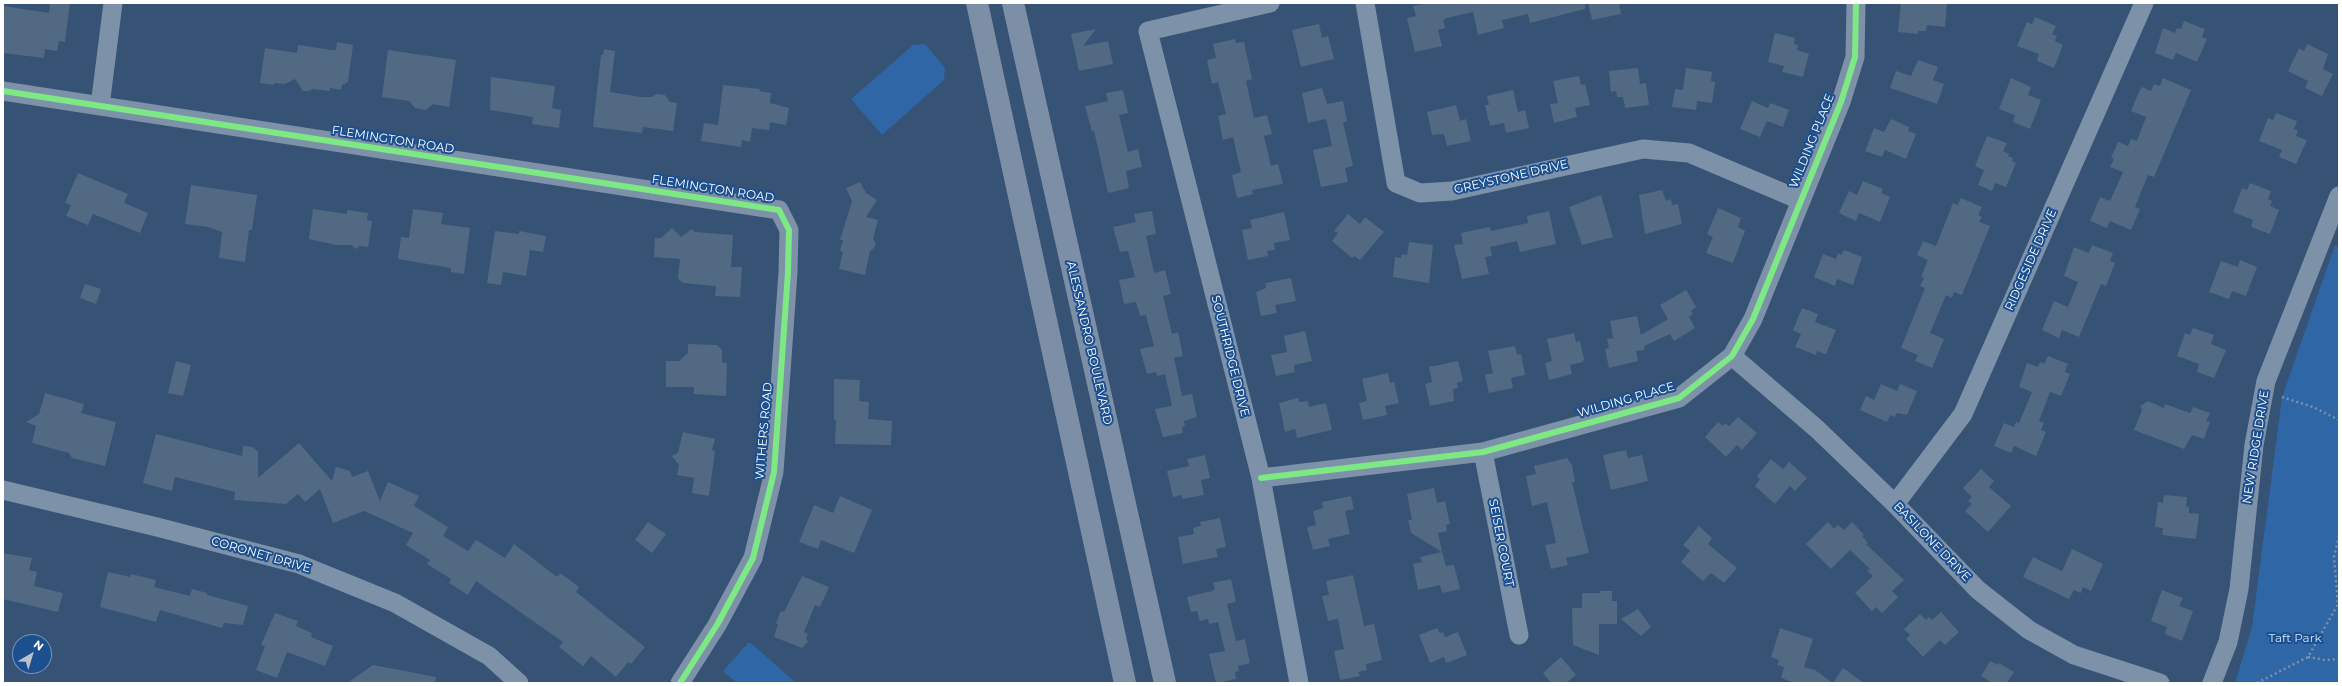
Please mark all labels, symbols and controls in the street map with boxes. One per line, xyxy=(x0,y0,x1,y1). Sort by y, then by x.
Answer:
street label: WILDING PLACE xyxy=(1787,92,1837,190)
street label: FLEMINGTON ROAD xyxy=(331,123,455,157)
street label: GREYSTONE DRIVE xyxy=(1453,157,1569,197)
street label: FLEMINGTON ROAD xyxy=(651,172,775,206)
street label: RIDGESIDE DRIVE xyxy=(2002,207,2060,313)
street label: ALESSANDRO BOULEVARD xyxy=(1063,260,1115,426)
street label: SOUTHRIDGE DRIVE xyxy=(1208,294,1252,418)
street label: WILDING PLACE xyxy=(1576,379,1676,421)
street label: WITHERS ROAD xyxy=(753,382,775,480)
street label: NEW RIDGE DRIVE xyxy=(2240,389,2272,505)
street label: SEISER COURT xyxy=(1485,498,1517,588)
street label: BASILONE DRIVE xyxy=(1890,499,1974,585)
street label: CORONET DRIVE xyxy=(210,534,312,576)
park label: Taft Park xyxy=(2268,631,2322,645)
north arrow xyxy=(12,634,52,674)
text: N xyxy=(31,637,47,654)

